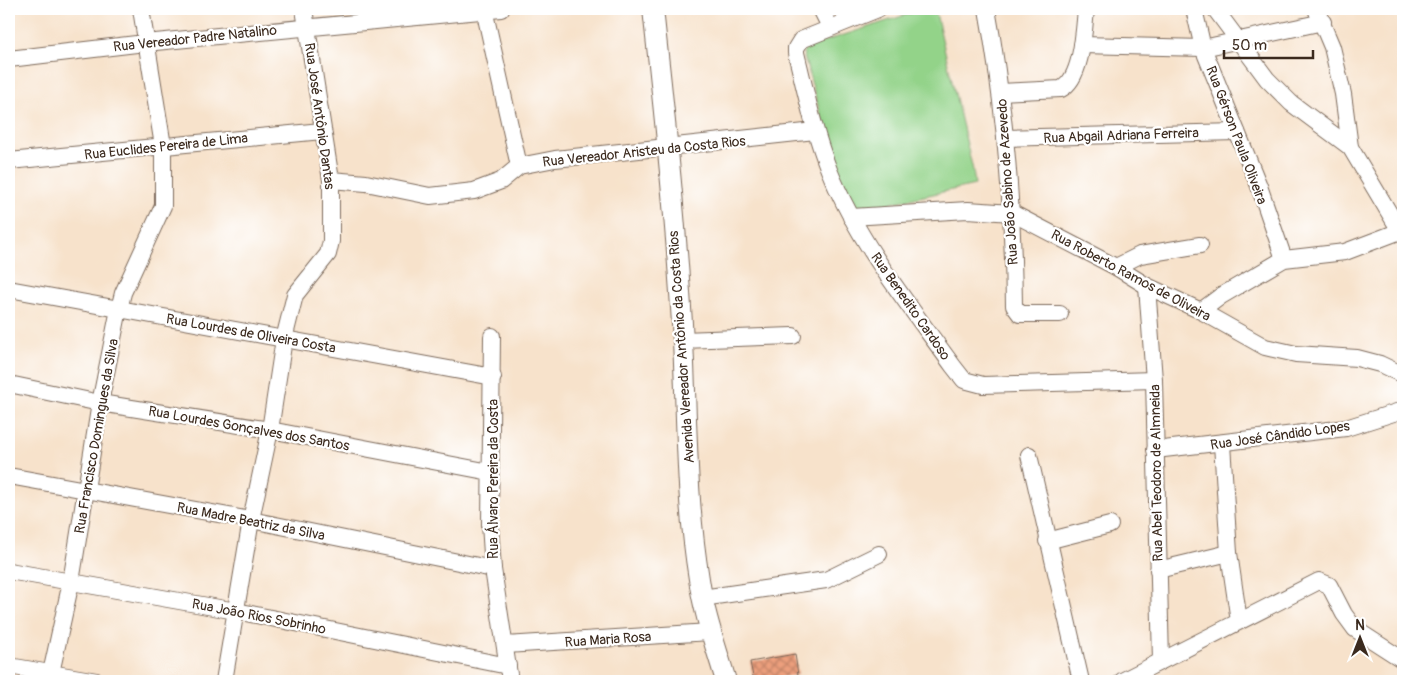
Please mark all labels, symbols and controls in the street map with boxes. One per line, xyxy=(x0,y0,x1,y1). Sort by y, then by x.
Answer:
street label: Rua Vereador Padre Natalino xyxy=(112,21,278,56)
scale bar xyxy=(1224,28,1313,60)
text: 50 m xyxy=(1232,36,1267,55)
street label: Rua José Antônio Dantas xyxy=(301,42,338,191)
street label: Rua Gérson Paula Oliveira xyxy=(1202,64,1271,207)
street label: Rua João Sabino de Azevedo xyxy=(993,98,1022,266)
street label: Rua Abgail Adriana Ferreira xyxy=(1043,124,1199,147)
street label: Rua Euclides Pereira de Lima xyxy=(83,129,249,164)
street label: Rua Vereador Aristeu da Costa Rios xyxy=(542,132,747,171)
street label: Rua Roberto Ramos de Oliveira xyxy=(1048,226,1214,325)
street label: Avenida Vereador Antônio da Costa Rios xyxy=(665,229,698,464)
street label: Rua Benedito Cardoso xyxy=(867,249,954,364)
street label: Rua Lourdes de Oliveira Costa xyxy=(165,310,337,357)
street label: Rua Francisco Domingues da Silva xyxy=(71,337,122,535)
street label: Rua Abel Teodoro de Almneida xyxy=(1146,384,1167,562)
street label: Rua Álvaro Pereira da Costa xyxy=(484,399,502,559)
street label: Rua Lourdes Gonçalves dos Santos xyxy=(147,402,352,455)
street label: Rua José Cândido Lopes xyxy=(1209,417,1352,454)
street label: Rua Madre Beatriz da Silva xyxy=(175,499,326,544)
street label: Rua João Rios Sobrinho xyxy=(191,595,328,638)
north arrow xyxy=(1334,612,1384,662)
text: N xyxy=(1355,617,1365,634)
street label: Rua Maria Rosa xyxy=(564,628,652,651)

